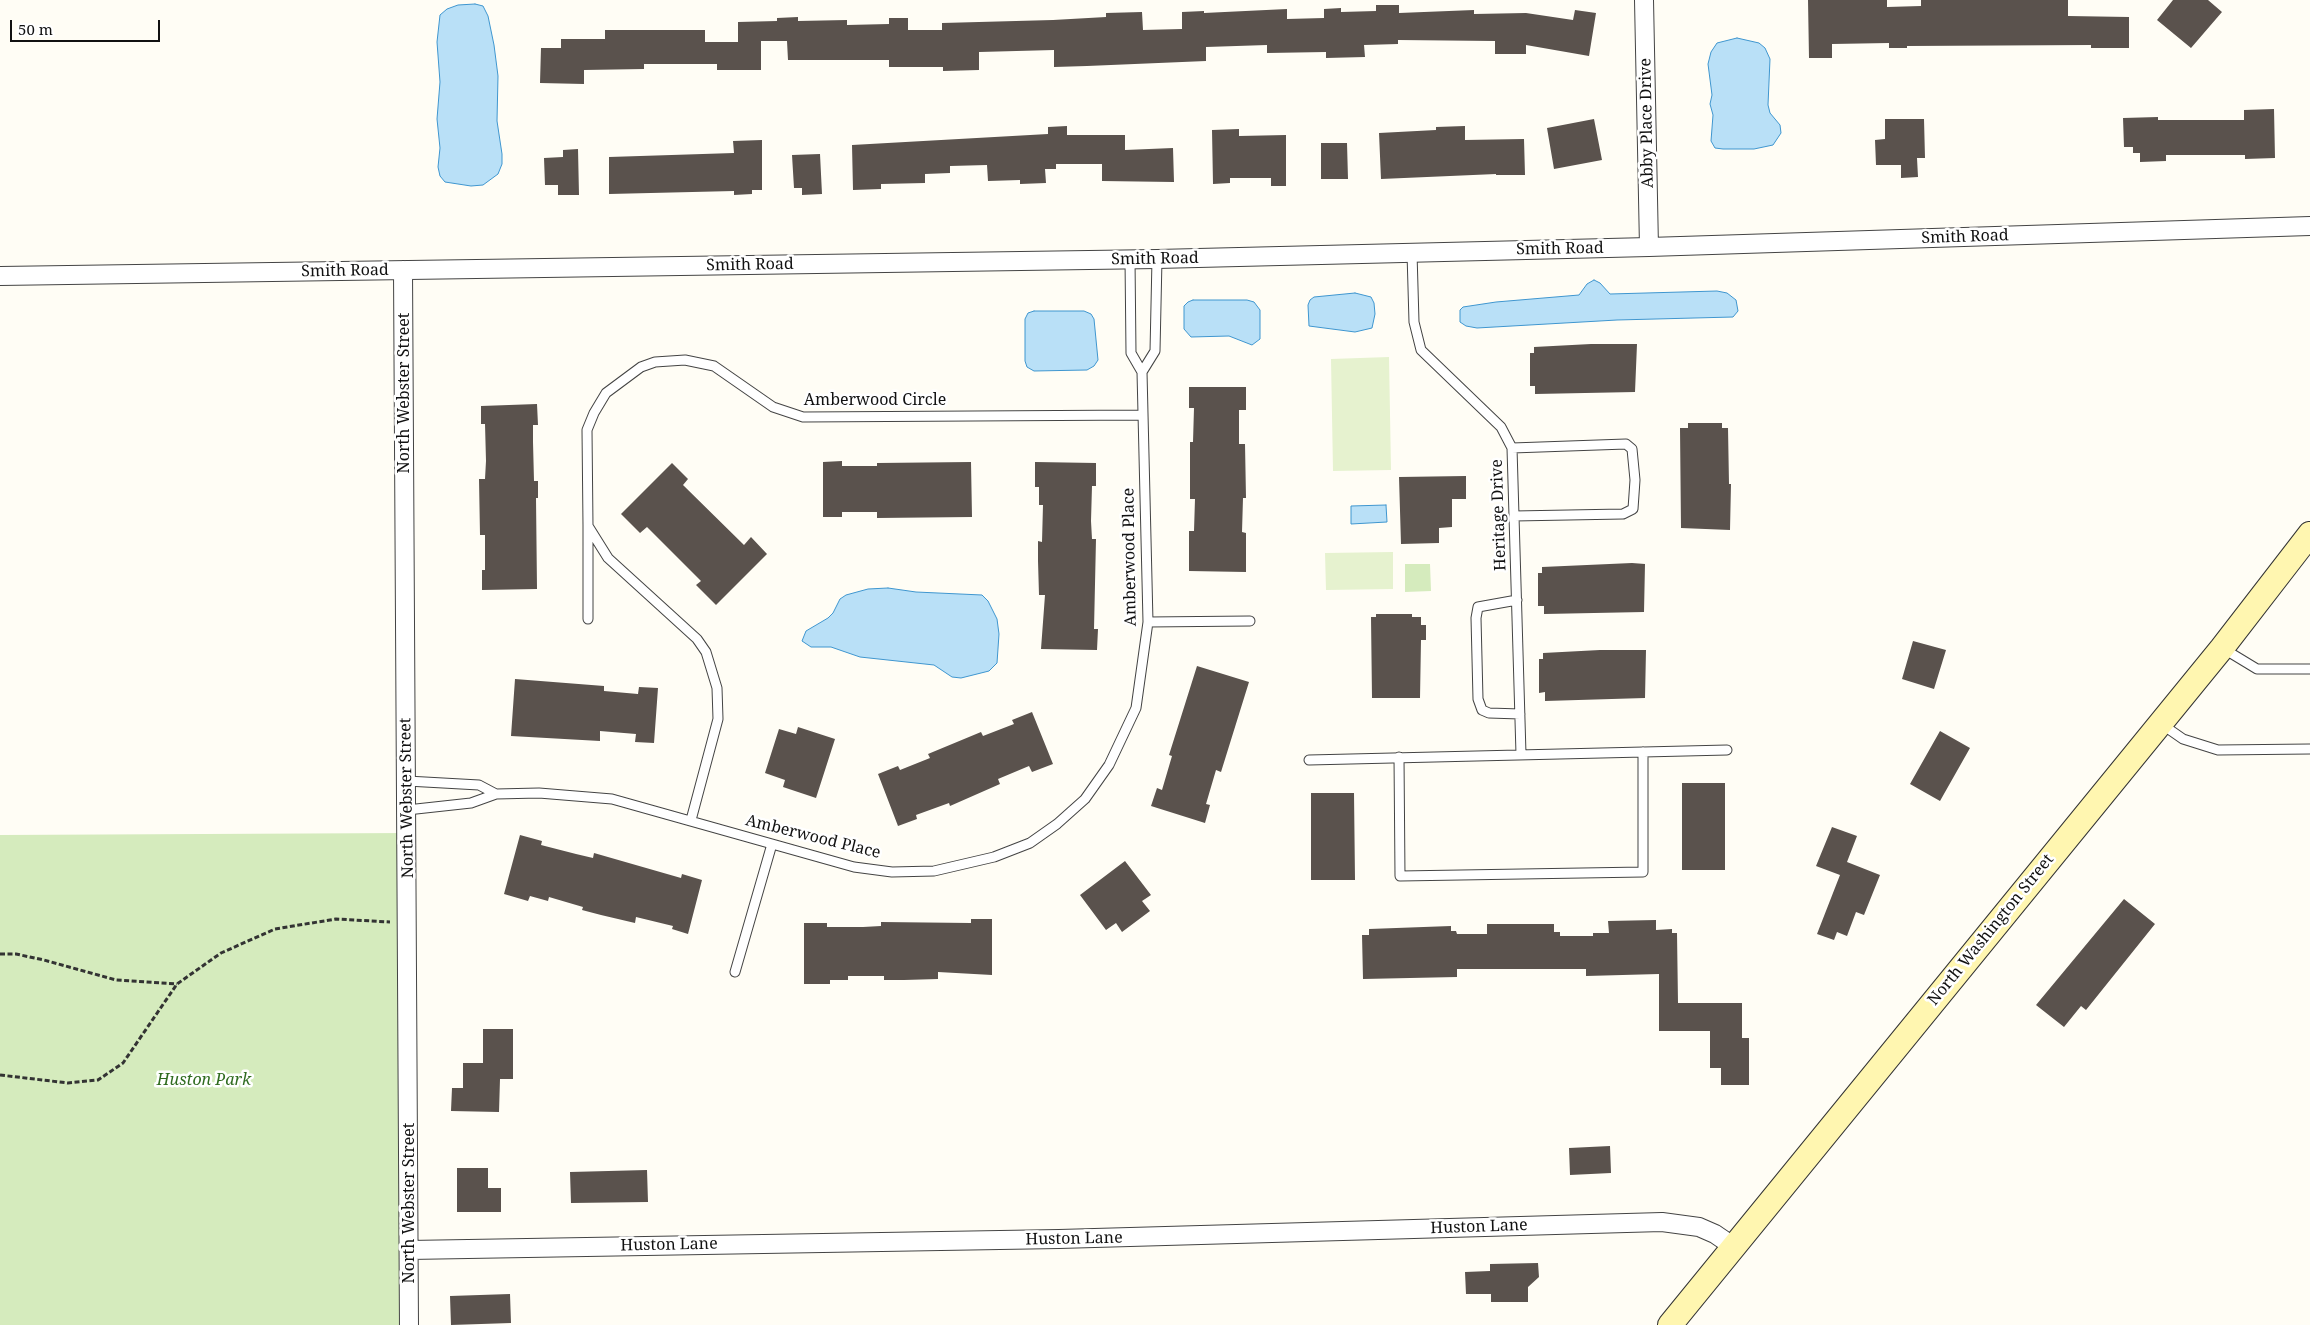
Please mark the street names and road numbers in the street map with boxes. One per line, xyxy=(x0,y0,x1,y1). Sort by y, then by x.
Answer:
street label: Abby Place Drive xyxy=(1636,58,1658,188)
street label: Smith Road xyxy=(1921,226,2009,248)
street label: Smith Road xyxy=(1516,239,1604,259)
street label: Smith Road xyxy=(1111,249,1199,269)
street label: Smith Road xyxy=(706,255,794,275)
street label: Smith Road xyxy=(301,261,389,281)
street label: North Webster Street xyxy=(394,313,414,473)
street label: Amberwood Circle xyxy=(804,390,946,410)
street label: Heritage Drive xyxy=(1487,459,1511,571)
street label: Amberwood Place xyxy=(1119,488,1141,626)
street label: North Webster Street xyxy=(396,717,418,879)
street label: Amberwood Place xyxy=(743,811,883,863)
street label: North Washington Street xyxy=(1924,851,2058,1009)
street label: North Webster Street xyxy=(399,1123,419,1283)
street label: Huston Lane xyxy=(1430,1216,1528,1238)
street label: Huston Lane xyxy=(1025,1229,1123,1249)
street label: Huston Lane xyxy=(620,1235,718,1255)

